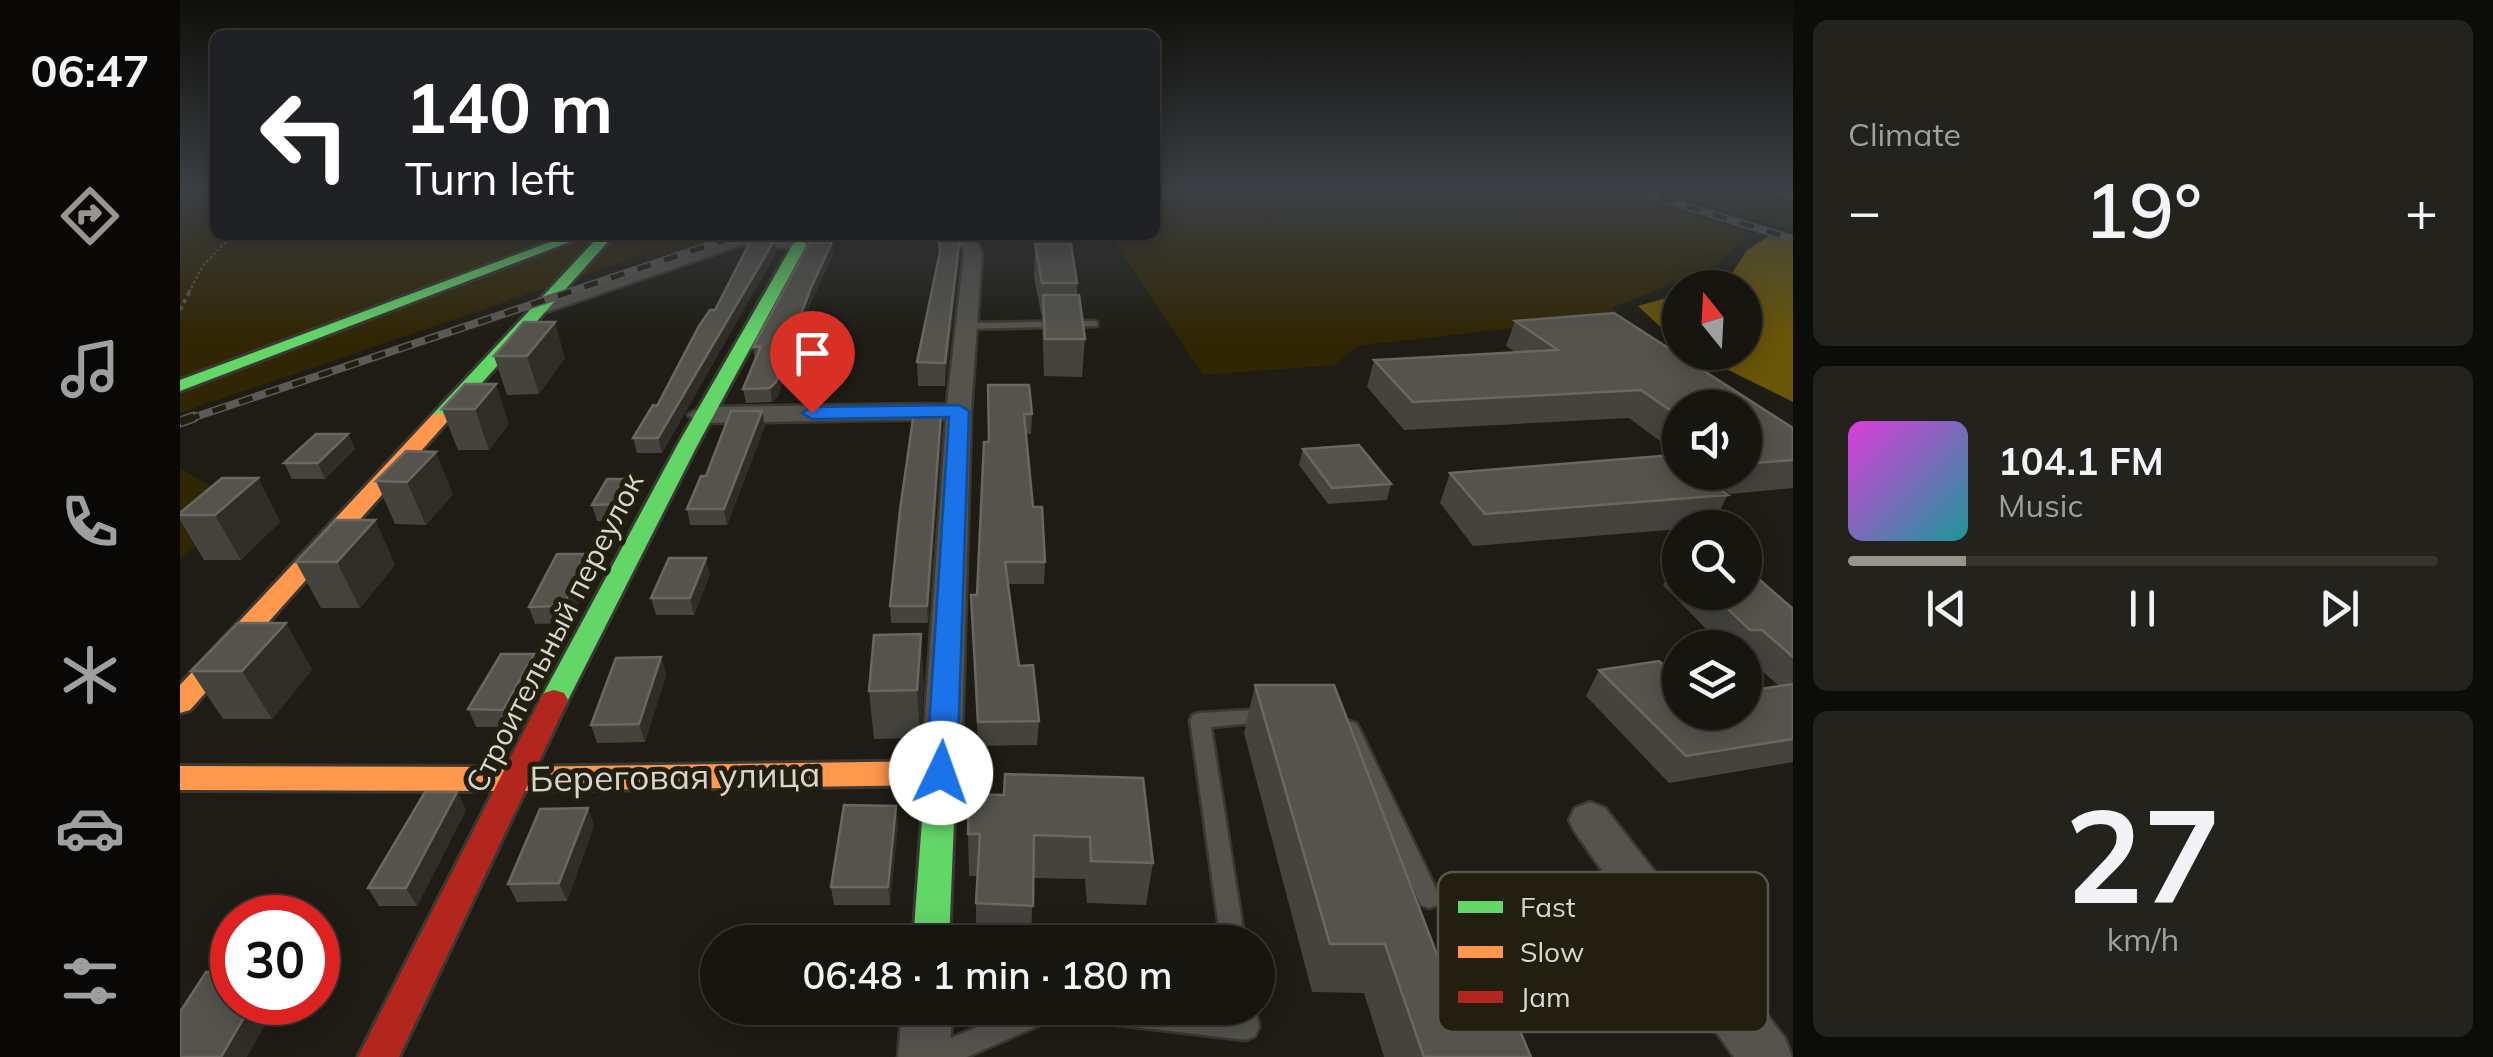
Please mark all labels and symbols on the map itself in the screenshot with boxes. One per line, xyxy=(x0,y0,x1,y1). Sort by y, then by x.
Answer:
north arrow xyxy=(1662,270,1762,370)
pin xyxy=(770,311,855,414)
street label: Строительный переулок xyxy=(457,466,652,799)
position arrow xyxy=(889,721,993,825)
street label: Береговая улица xyxy=(529,751,821,801)
legend xyxy=(1438,872,1768,1032)
text: Fast xyxy=(1520,889,1576,924)
speed limit sign: 30 xyxy=(210,895,340,1025)
text: Slow xyxy=(1520,934,1584,969)
text: Jam xyxy=(1520,979,1571,1014)

